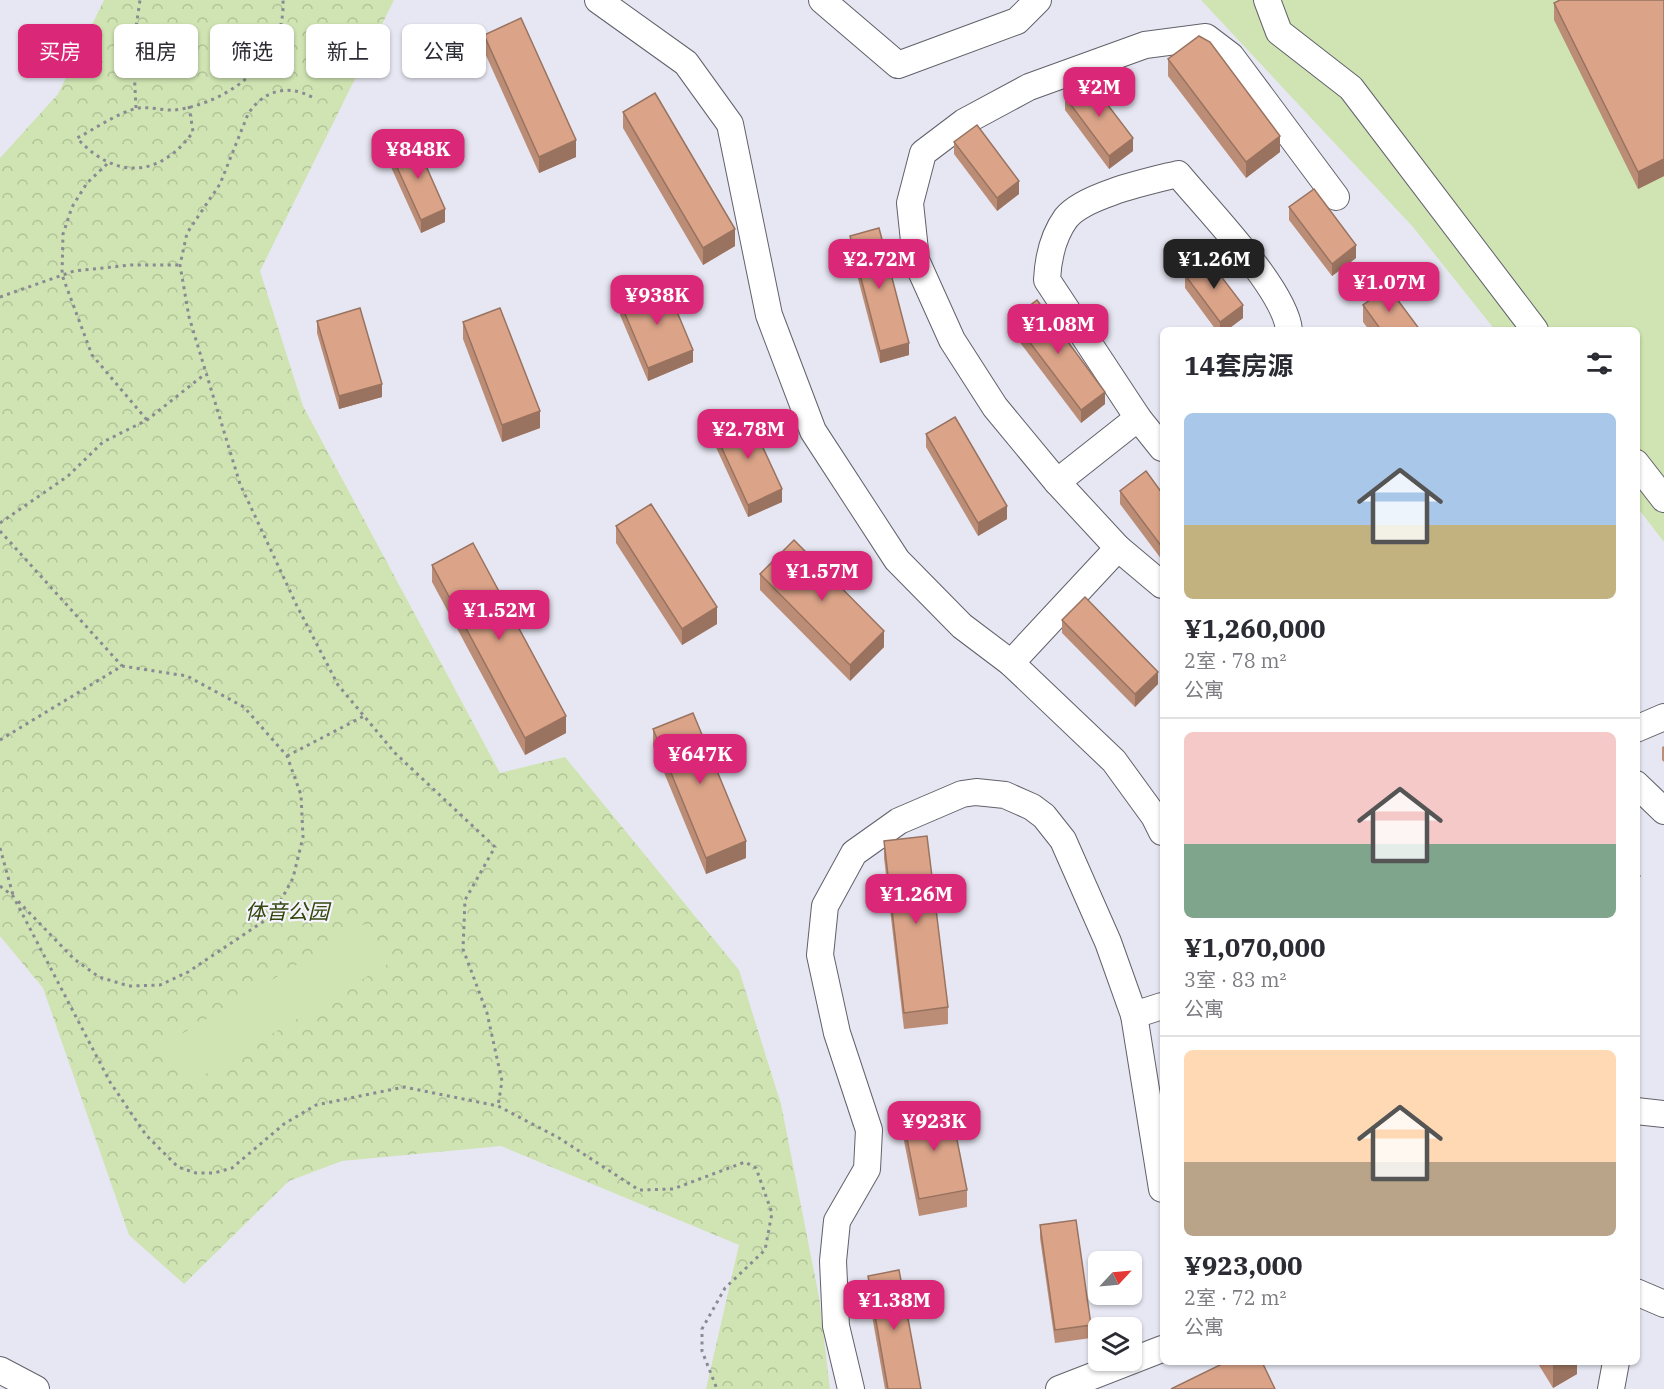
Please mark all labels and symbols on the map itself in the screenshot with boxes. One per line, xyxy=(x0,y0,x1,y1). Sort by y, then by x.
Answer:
pin: ¥2M xyxy=(1070,67,1128,118)
pin: ¥848K xyxy=(376,129,460,180)
pin: ¥2.72M xyxy=(830,239,928,290)
pin: ¥1.26M xyxy=(1165,239,1263,290)
pin: ¥1.07M xyxy=(1340,262,1438,313)
pin: ¥938K xyxy=(615,275,699,326)
pin: ¥1.08M xyxy=(1009,304,1107,355)
pin: ¥2.78M xyxy=(699,409,797,460)
pin: ¥1.57M xyxy=(773,551,871,602)
pin: ¥1.52M xyxy=(450,590,548,641)
pin: ¥647K xyxy=(658,734,742,785)
pin: ¥1.26M xyxy=(867,874,965,925)
park label: 体音公园 xyxy=(245,897,332,925)
pin: ¥923K xyxy=(892,1101,976,1152)
north arrow xyxy=(1088,1251,1142,1305)
pin: ¥1.38M xyxy=(845,1280,943,1331)

